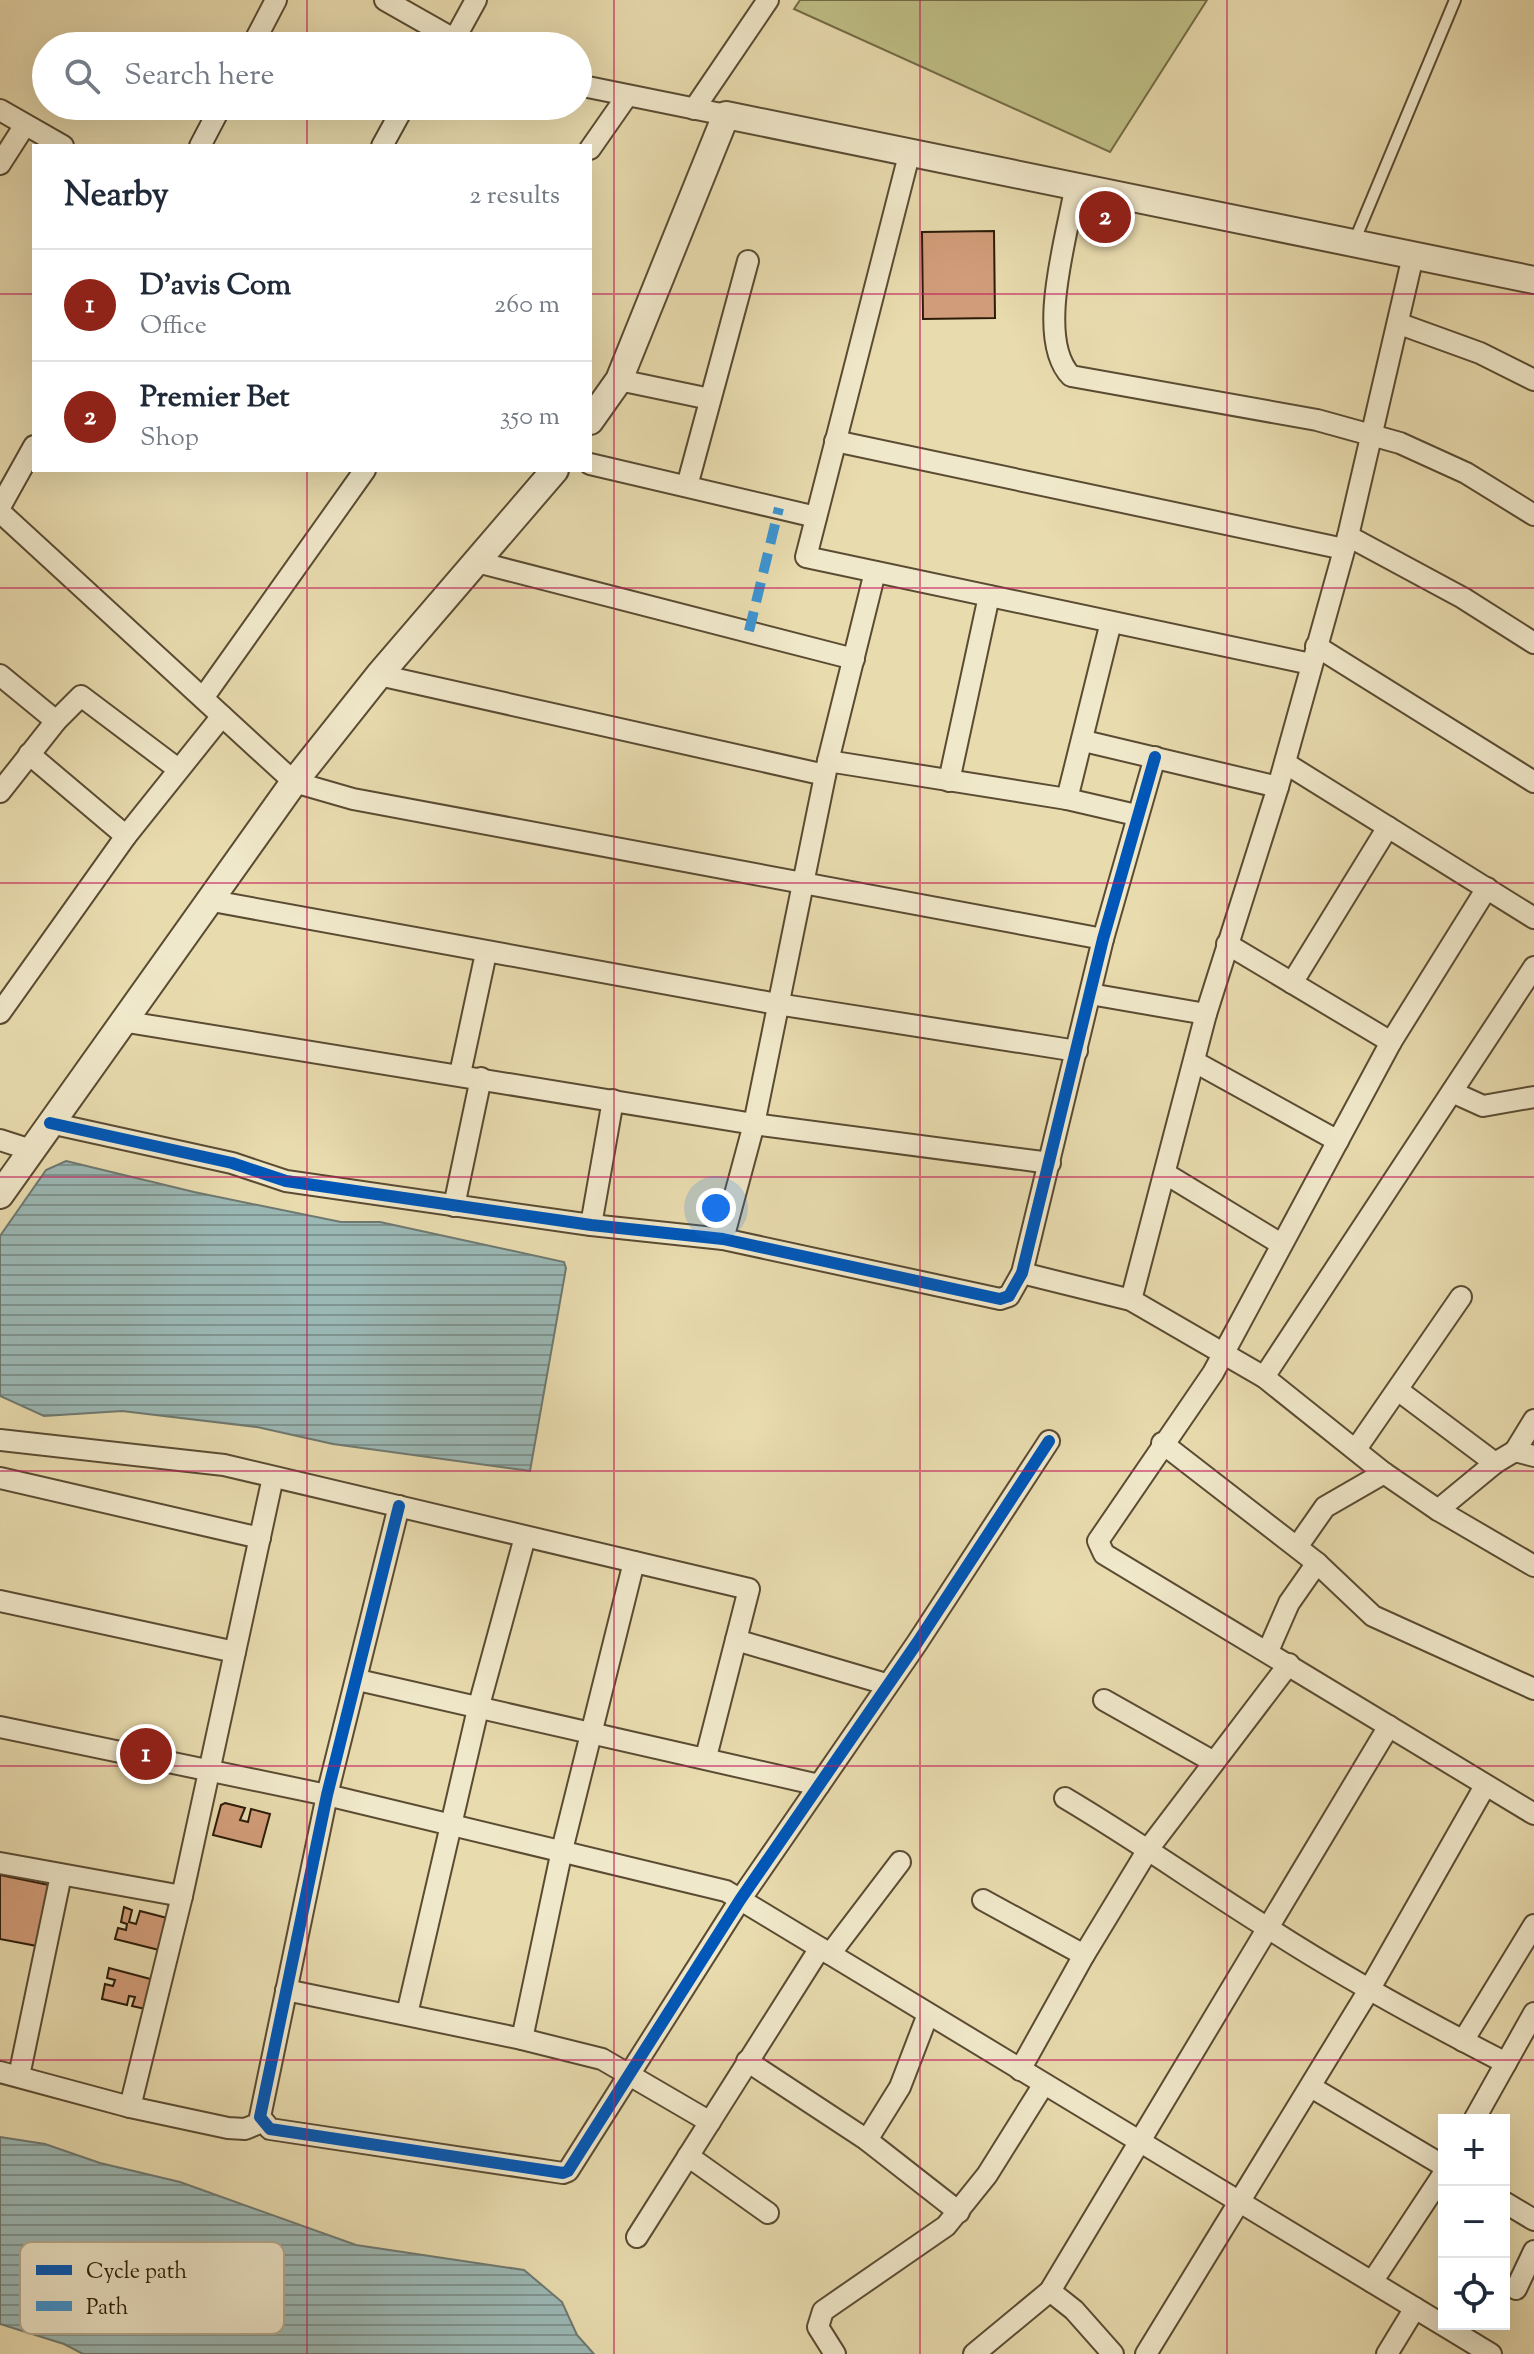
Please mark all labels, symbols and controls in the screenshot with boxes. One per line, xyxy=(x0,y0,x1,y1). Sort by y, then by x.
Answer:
search box xyxy=(32,32,592,120)
icon: search xyxy=(60,54,104,98)
text: Search here xyxy=(124,55,274,98)
text: Nearby xyxy=(64,172,169,221)
text: 2 results xyxy=(469,178,560,215)
pin: 2 xyxy=(1079,187,1131,247)
text: D'avis Com xyxy=(140,265,291,308)
text: 1 xyxy=(86,287,94,324)
text: 260 m xyxy=(494,287,560,324)
text: Office xyxy=(140,308,207,345)
text: Premier Bet xyxy=(140,377,290,420)
text: 2 xyxy=(84,399,96,436)
text: 350 m xyxy=(500,399,560,436)
text: Shop xyxy=(140,420,199,457)
your location xyxy=(696,1188,736,1228)
pin: 1 xyxy=(120,1724,172,1784)
map controls xyxy=(1438,2114,1510,2330)
button: + xyxy=(1438,2114,1510,2186)
button: − xyxy=(1438,2186,1510,2258)
legend xyxy=(20,2242,284,2334)
text: Cycle path xyxy=(86,2257,187,2289)
button: locate xyxy=(1438,2258,1510,2330)
text: Path xyxy=(86,2293,129,2325)

